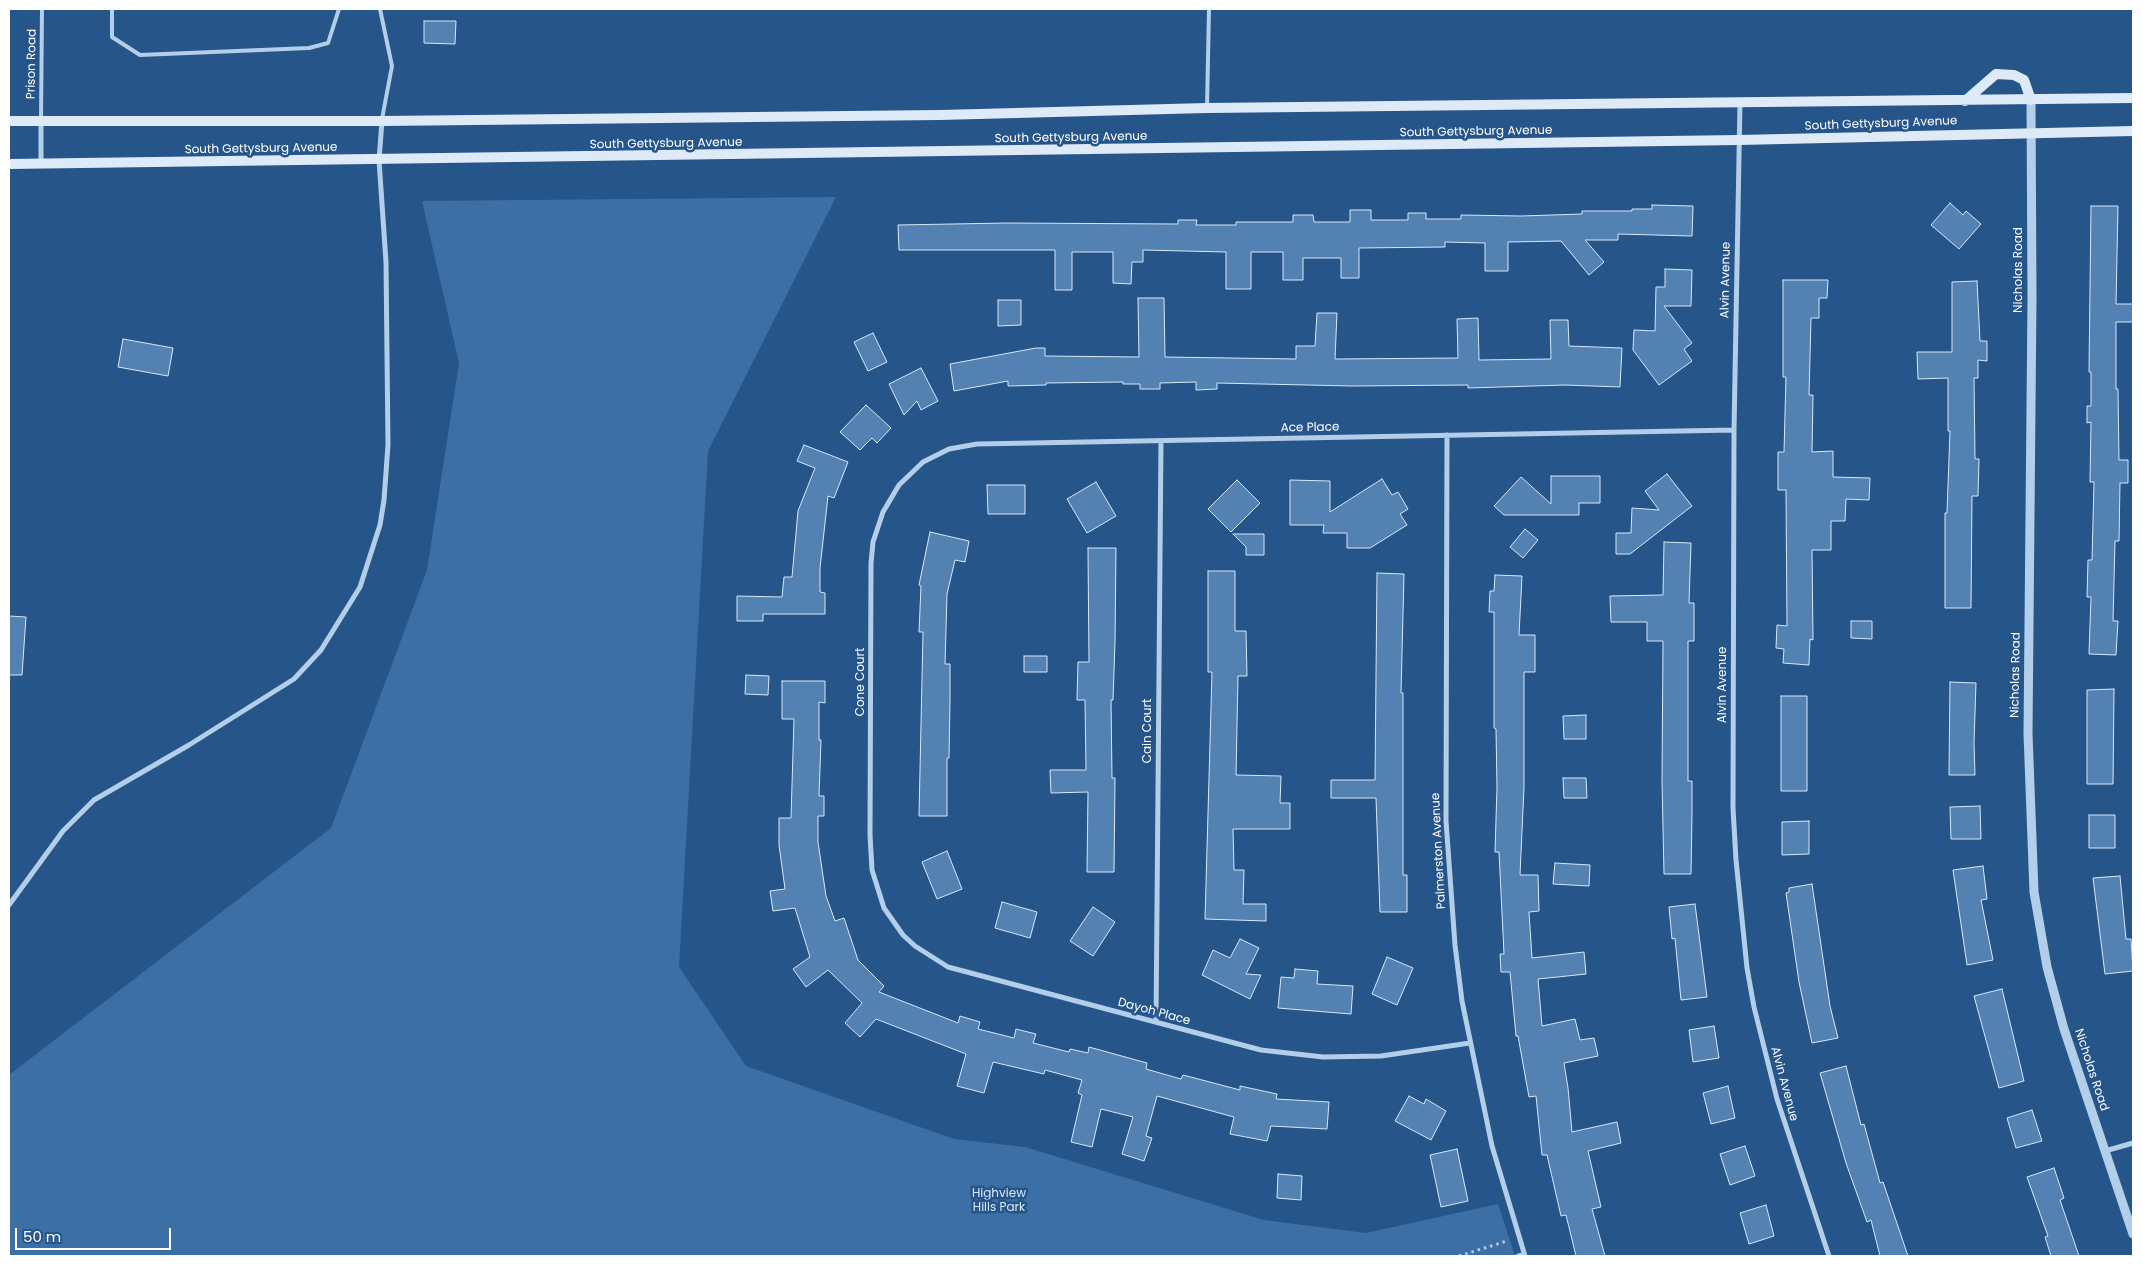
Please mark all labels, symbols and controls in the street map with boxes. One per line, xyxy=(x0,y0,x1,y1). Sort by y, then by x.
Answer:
street label: Prison Road xyxy=(24,29,40,99)
street label: South Gettysburg Avenue xyxy=(1804,114,1958,134)
street label: South Gettysburg Avenue xyxy=(1399,123,1553,141)
street label: South Gettysburg Avenue xyxy=(994,129,1148,147)
street label: South Gettysburg Avenue xyxy=(589,135,743,153)
street label: South Gettysburg Avenue xyxy=(184,140,338,158)
street label: Nicholas Road xyxy=(2012,227,2026,313)
street label: Alvin Avenue xyxy=(1718,242,1734,318)
street label: Ace Place xyxy=(1281,420,1339,436)
street label: Nicholas Road xyxy=(2008,632,2024,718)
street label: Alvin Avenue xyxy=(1716,647,1730,723)
street label: Cone Court xyxy=(854,648,868,716)
street label: Cain Court xyxy=(1141,699,1155,763)
street label: Palmerston Avenue xyxy=(1429,792,1449,910)
street label: Dayoh Place xyxy=(1116,995,1192,1029)
street label: Nicholas Road xyxy=(2071,1027,2111,1113)
street label: Alvin Avenue xyxy=(1767,1045,1801,1123)
park label: Highview Hills Park xyxy=(972,1187,1026,1215)
scale bar xyxy=(18,1218,174,1250)
text: 50 m xyxy=(23,1226,61,1247)

